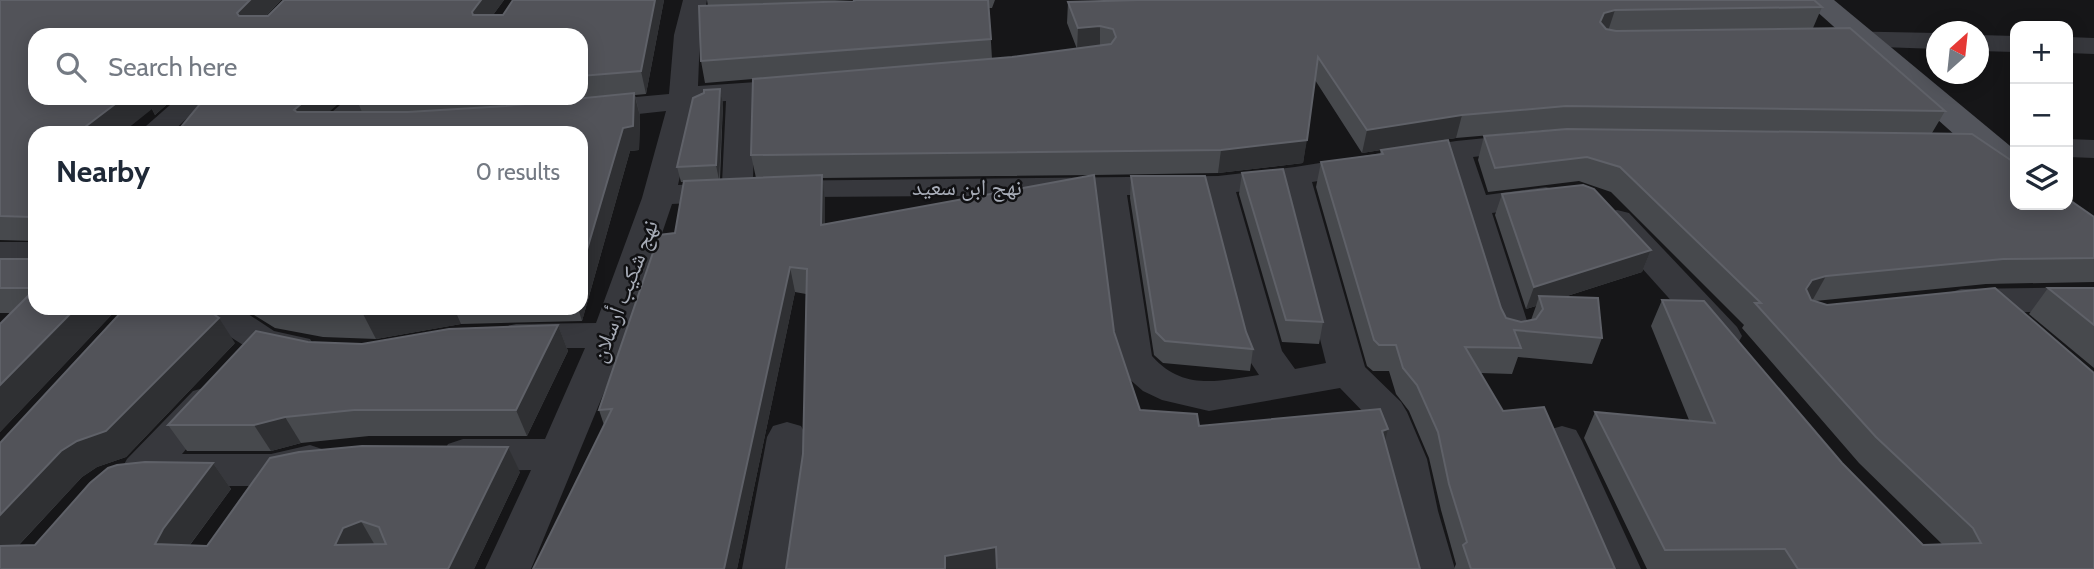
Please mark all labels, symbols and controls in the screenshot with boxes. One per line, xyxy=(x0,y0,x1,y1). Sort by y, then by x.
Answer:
north arrow xyxy=(1926,21,1989,84)
map controls xyxy=(2010,21,2073,210)
button: + xyxy=(2010,21,2073,84)
search box xyxy=(28,28,588,105)
icon: search xyxy=(52,48,90,86)
text: Search here xyxy=(108,51,237,83)
button: − xyxy=(2010,84,2073,147)
button: layers xyxy=(2010,147,2073,210)
text: Nearby xyxy=(56,153,150,190)
text: 0 results xyxy=(476,158,560,186)
street label: نهج ابن سعيد xyxy=(912,173,1022,202)
street label: نهج شكيب أرسلان xyxy=(584,216,665,367)

